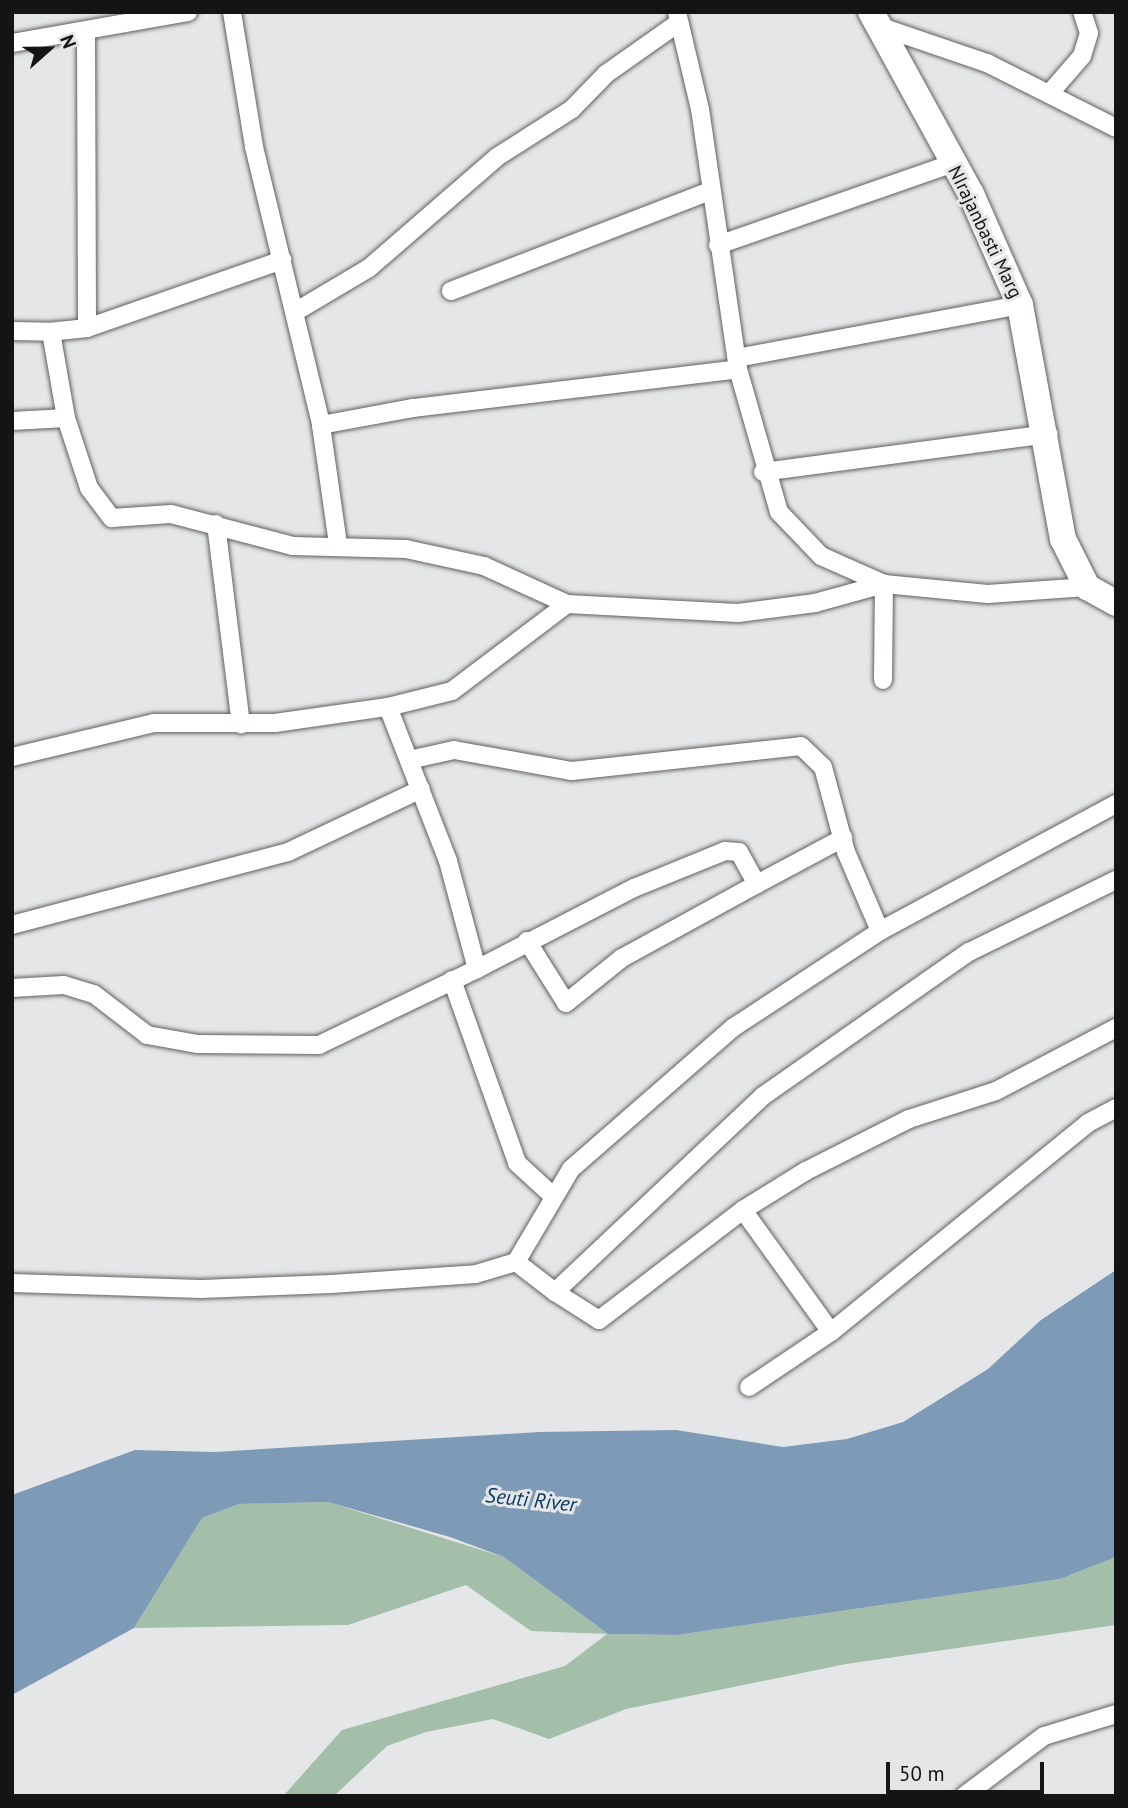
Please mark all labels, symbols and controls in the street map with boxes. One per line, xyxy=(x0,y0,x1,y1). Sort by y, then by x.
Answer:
north arrow xyxy=(14,14,84,84)
text: N xyxy=(55,31,82,52)
street label: NIrajanbasti Marg xyxy=(943,162,1027,302)
water label: Seuti River xyxy=(484,1483,578,1517)
scale bar xyxy=(890,1748,1048,1792)
text: 50 m xyxy=(899,1760,945,1787)

